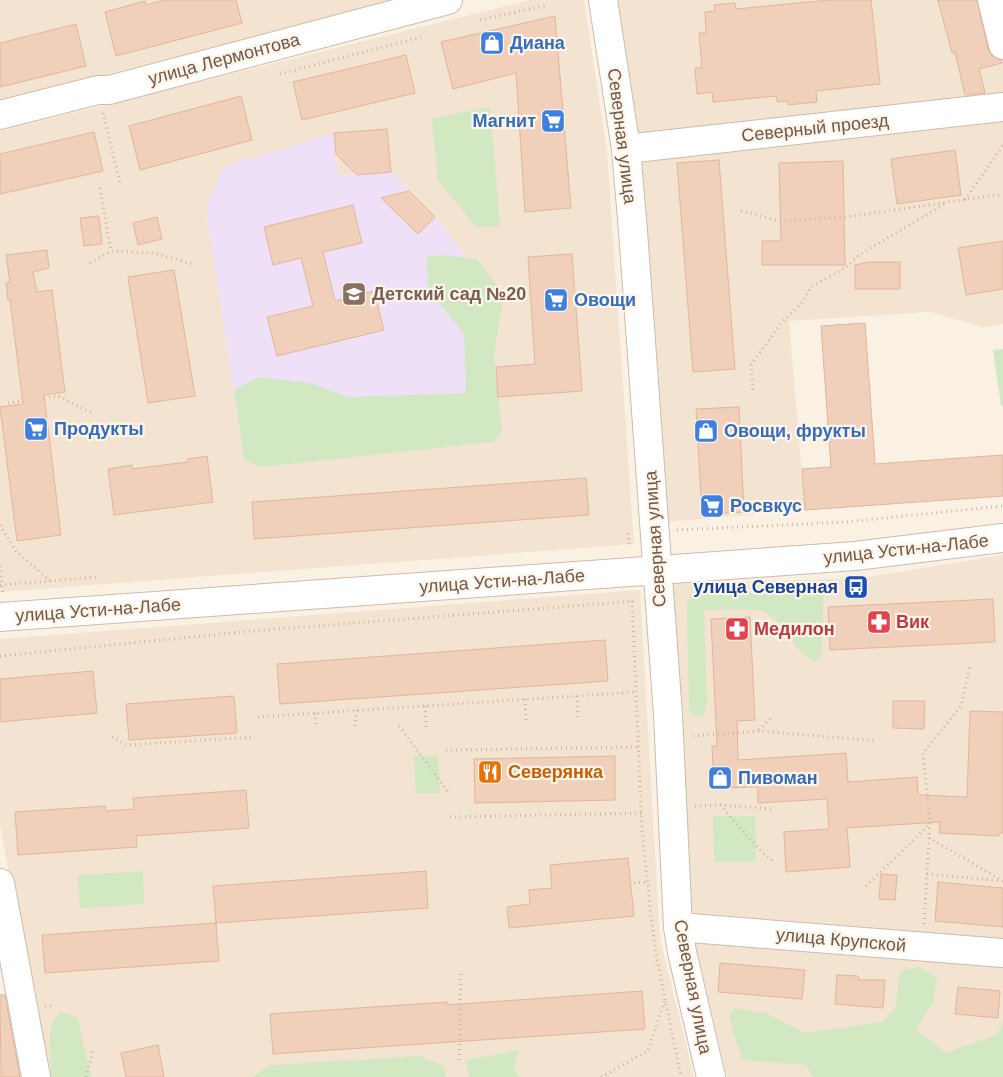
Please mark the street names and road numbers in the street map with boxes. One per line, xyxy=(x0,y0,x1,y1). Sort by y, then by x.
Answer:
street label: улица Лермонтова xyxy=(146,29,303,89)
street label: Северная улица xyxy=(604,67,640,206)
street label: Северный проезд xyxy=(740,110,890,146)
street label: Северная улица xyxy=(640,469,670,608)
street label: улица Усти-на-Лабе xyxy=(822,530,990,568)
street label: улица Усти-на-Лабе xyxy=(419,565,585,597)
street label: улица Усти-на-Лабе xyxy=(15,594,181,626)
street label: Северная улица xyxy=(670,918,716,1057)
street label: улица Крупской xyxy=(775,924,907,956)

